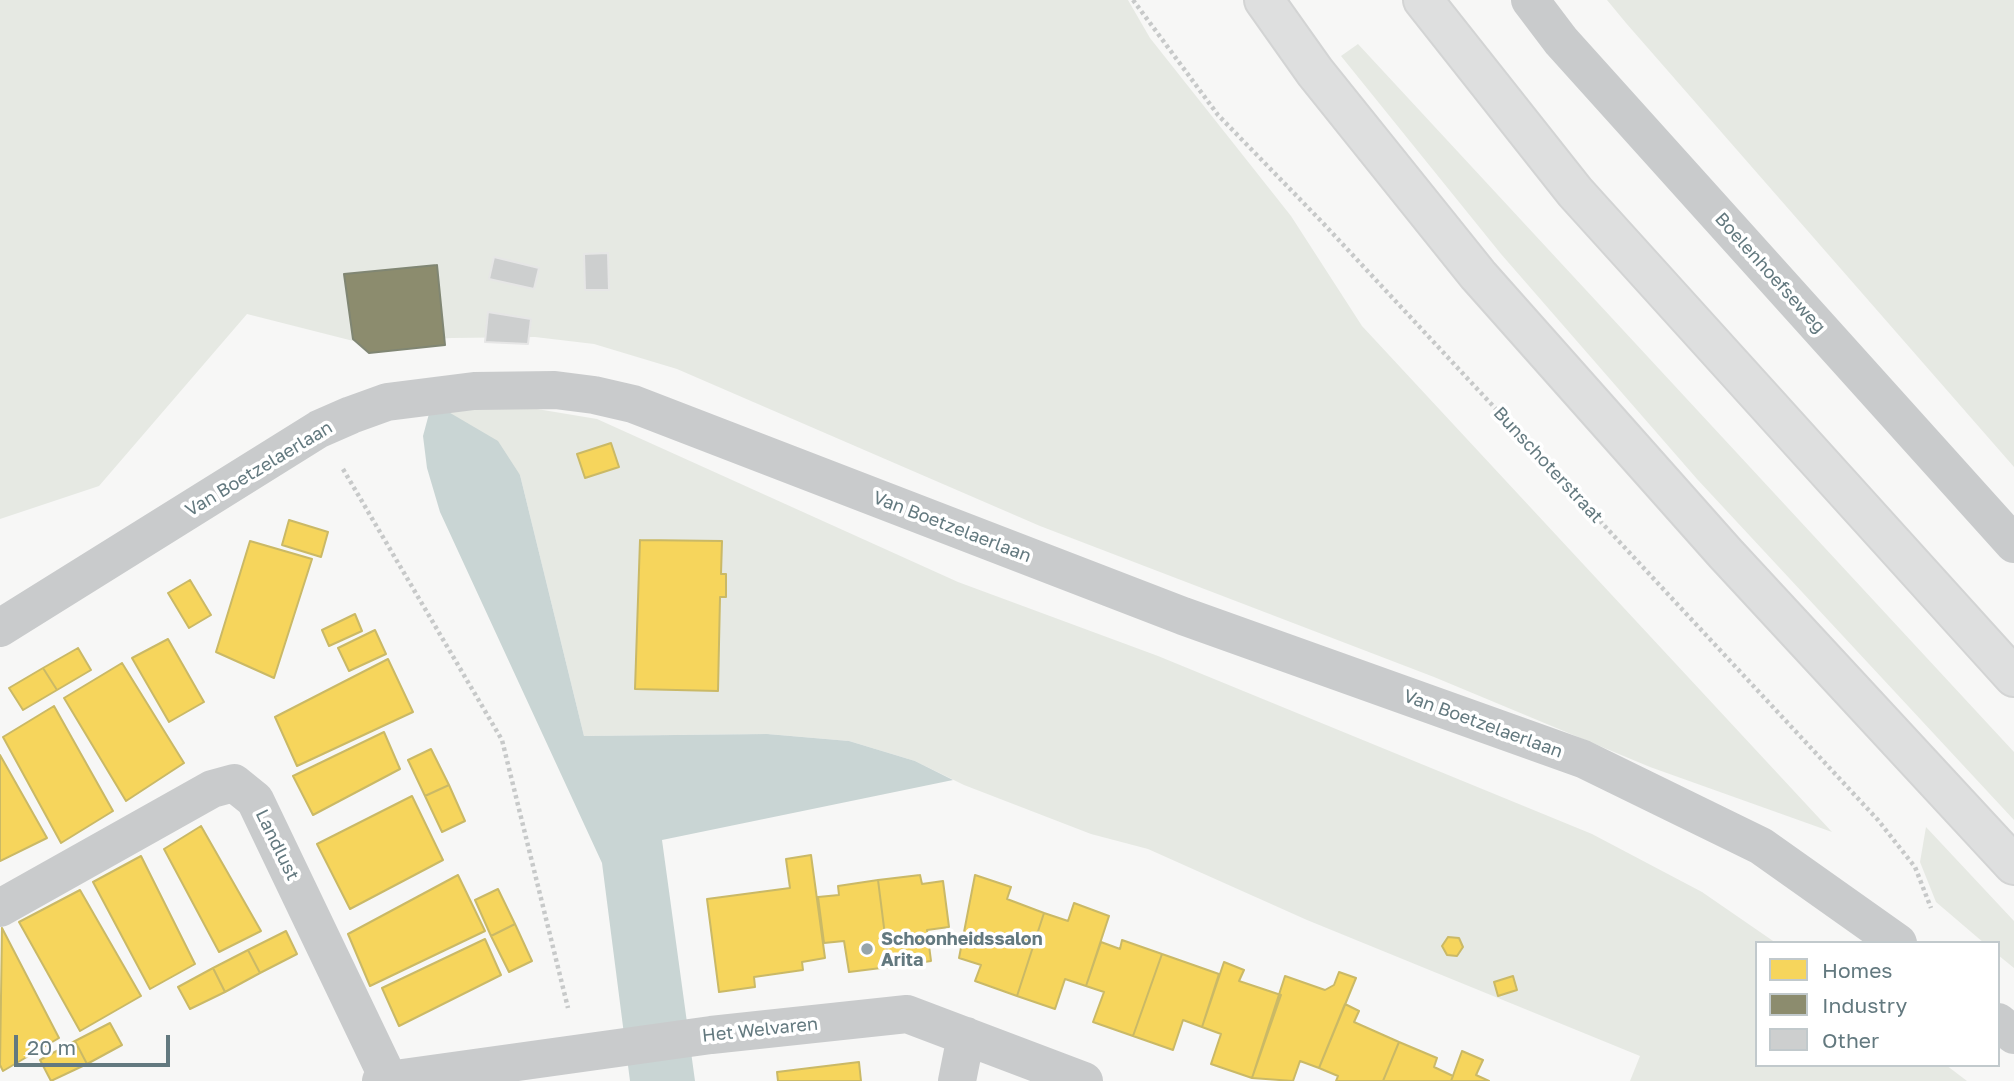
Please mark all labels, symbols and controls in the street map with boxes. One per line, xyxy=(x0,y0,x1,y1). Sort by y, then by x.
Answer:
street label: Boelenhoefseweg xyxy=(1710,208,1830,338)
street label: Bunschoterstraat xyxy=(1489,402,1607,528)
street label: Van Boetzelaerlaan xyxy=(182,417,336,521)
street label: Van Boetzelaerlaan xyxy=(870,487,1034,567)
street label: Van Boetzelaerlaan xyxy=(1400,685,1566,763)
street label: Landlust xyxy=(251,806,303,884)
place label: Schoonheidssalon Arita xyxy=(881,928,1043,970)
marker: Schoonheidssalon Arita xyxy=(859,941,875,957)
legend xyxy=(1755,941,2000,1067)
text: Homes xyxy=(1822,957,1892,983)
text: Industry xyxy=(1822,992,1907,1018)
street label: Het Welvaren xyxy=(701,1013,819,1047)
scale bar xyxy=(18,1021,173,1066)
text: Other xyxy=(1822,1027,1879,1053)
text: 20 m xyxy=(27,1034,76,1060)

